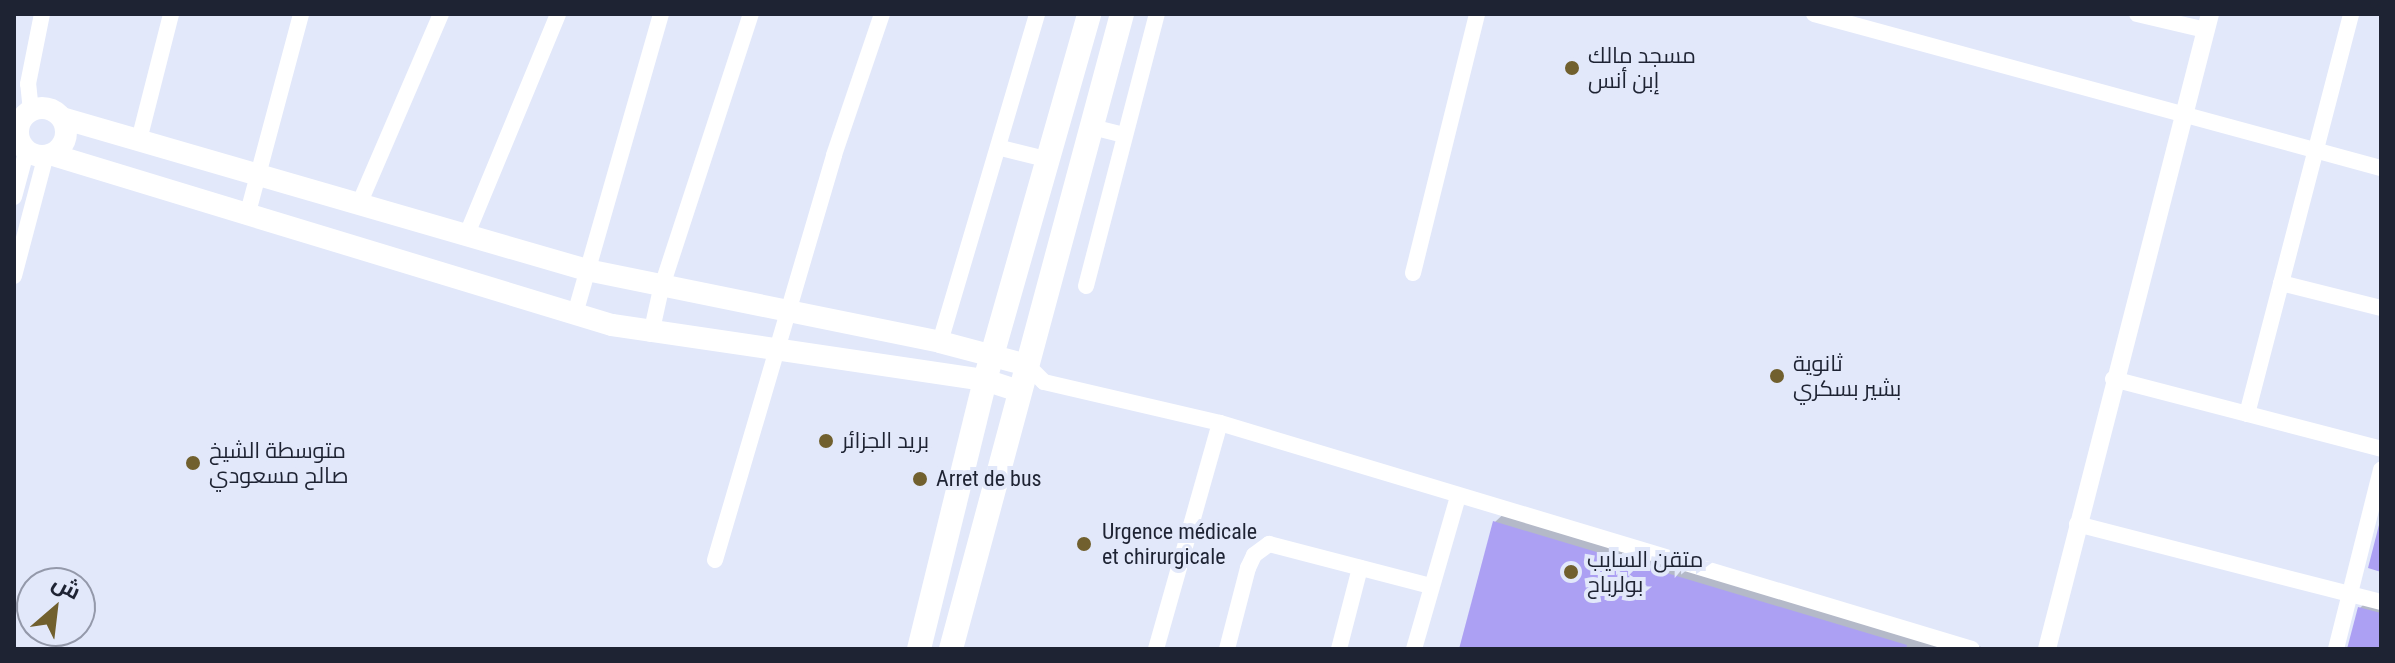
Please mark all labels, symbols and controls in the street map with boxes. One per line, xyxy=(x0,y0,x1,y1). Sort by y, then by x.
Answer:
place label: مسجد مالك إبن أنس xyxy=(1588,42,1696,94)
marker: مسجد مالك إبن أنس xyxy=(1563,59,1581,77)
place label: ثانوية بشير بسكري xyxy=(1793,350,1901,402)
marker: ثانوية بشير بسكري xyxy=(1768,367,1786,385)
place label: بريد الجزائر xyxy=(842,428,929,454)
marker: بريد الجزائر xyxy=(817,432,835,450)
place label: متوسطة الشيخ صالح مسعودي xyxy=(209,437,349,488)
marker: متوسطة الشيخ صالح مسعودي xyxy=(184,454,202,472)
place label: Arret de bus xyxy=(936,466,1042,492)
marker: Arret de bus xyxy=(911,470,929,488)
place label: Urgence médicale et chirurgicale xyxy=(1102,518,1257,570)
marker: Urgence médicale et chirurgicale xyxy=(1073,533,1095,555)
place label: متقن السايب بولرباح xyxy=(1587,546,1703,598)
marker: متقن السايب بولرباح xyxy=(1562,563,1580,581)
north arrow xyxy=(16,567,96,647)
text: ش xyxy=(48,569,85,605)

